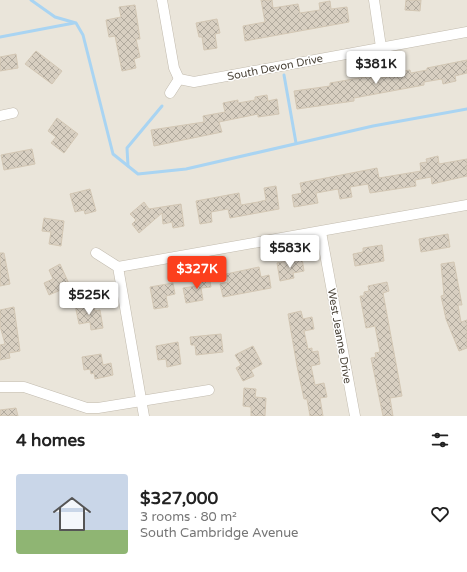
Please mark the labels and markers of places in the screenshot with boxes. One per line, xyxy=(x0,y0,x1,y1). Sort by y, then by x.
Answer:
pin: $381K xyxy=(348,51,404,85)
pin: $583K xyxy=(262,235,318,269)
pin: $327K xyxy=(169,256,225,290)
pin: $525K xyxy=(61,282,117,316)

